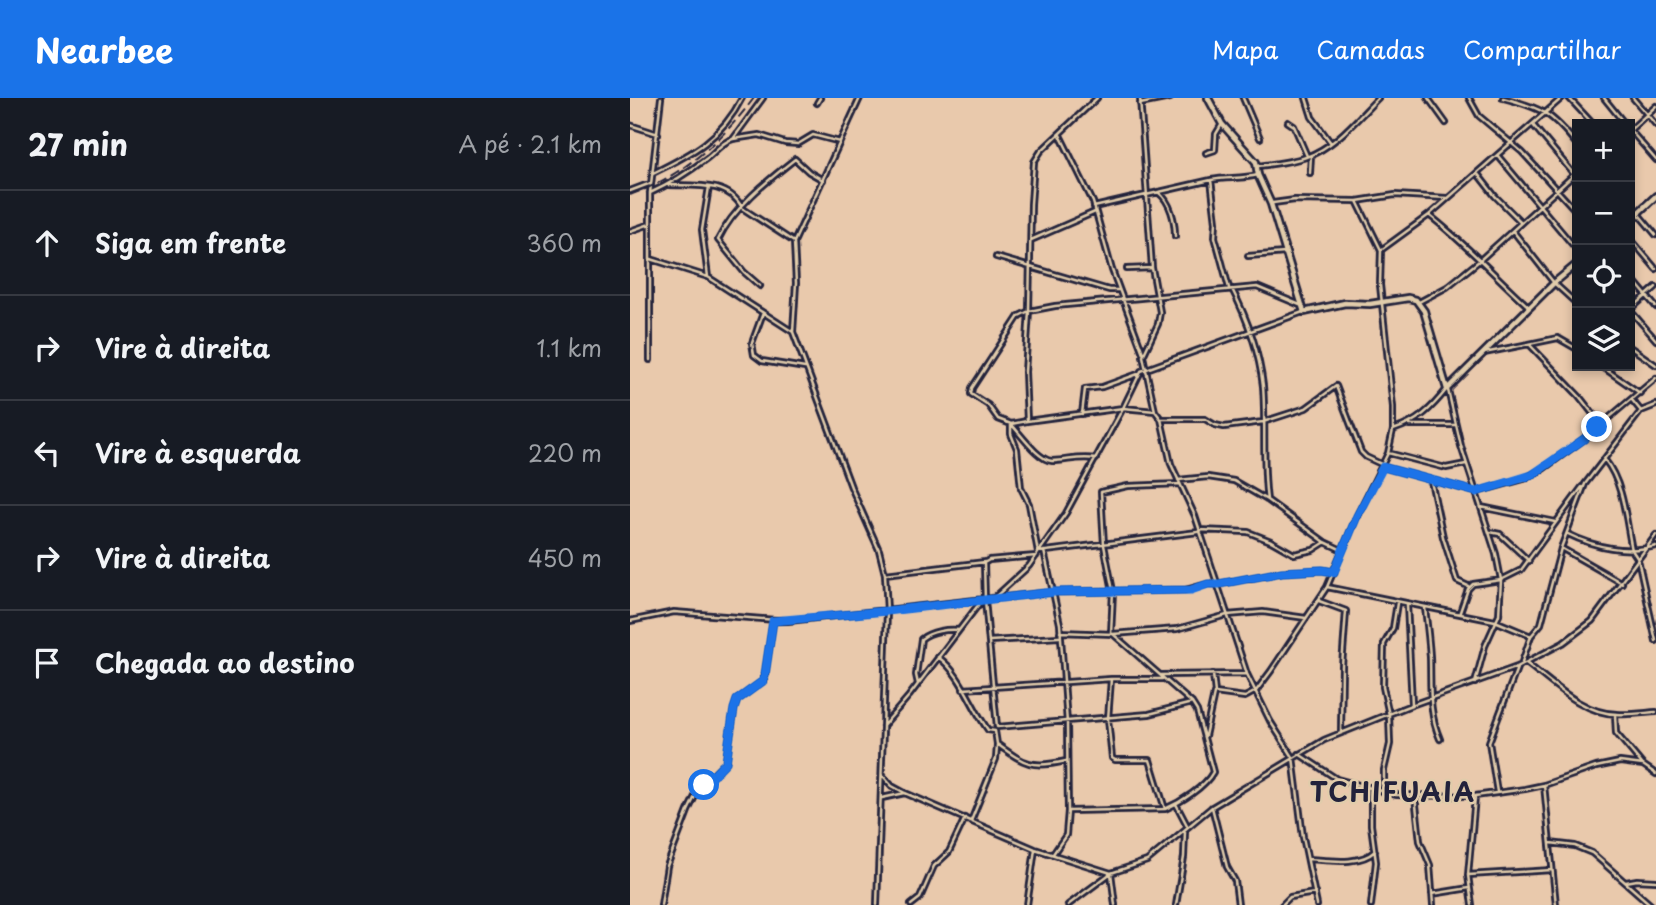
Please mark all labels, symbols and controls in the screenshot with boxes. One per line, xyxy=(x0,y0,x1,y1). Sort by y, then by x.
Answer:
text: Nearbee xyxy=(35,24,173,74)
text: Mapa xyxy=(1212,31,1278,67)
text: Camadas xyxy=(1316,31,1425,67)
text: Compartilhar xyxy=(1463,31,1621,67)
map controls xyxy=(1572,119,1635,371)
button: + xyxy=(1572,119,1635,182)
text: 27 min xyxy=(28,121,128,166)
text: A pé · 2.1 km xyxy=(458,126,602,161)
button: − xyxy=(1572,182,1635,245)
text: Siga em frente xyxy=(95,223,286,262)
icon: ahead xyxy=(28,224,66,262)
text: 360 m xyxy=(527,225,602,260)
button: locate xyxy=(1572,245,1635,308)
button: layers xyxy=(1572,308,1635,371)
text: Vire à direita xyxy=(95,328,270,367)
icon: right xyxy=(28,329,66,367)
text: 1.1 km xyxy=(536,330,602,365)
route end xyxy=(1581,411,1612,442)
text: Vire à esquerda xyxy=(95,433,301,472)
icon: left xyxy=(28,434,66,472)
text: 220 m xyxy=(528,435,602,470)
text: Vire à direita xyxy=(95,538,270,577)
icon: right xyxy=(28,539,66,577)
text: 450 m xyxy=(528,540,602,575)
text: Chegada ao destino xyxy=(95,643,354,682)
icon: arrive xyxy=(28,644,66,682)
route start xyxy=(688,769,719,800)
district label: TCHIFUAIA xyxy=(1310,772,1476,811)

